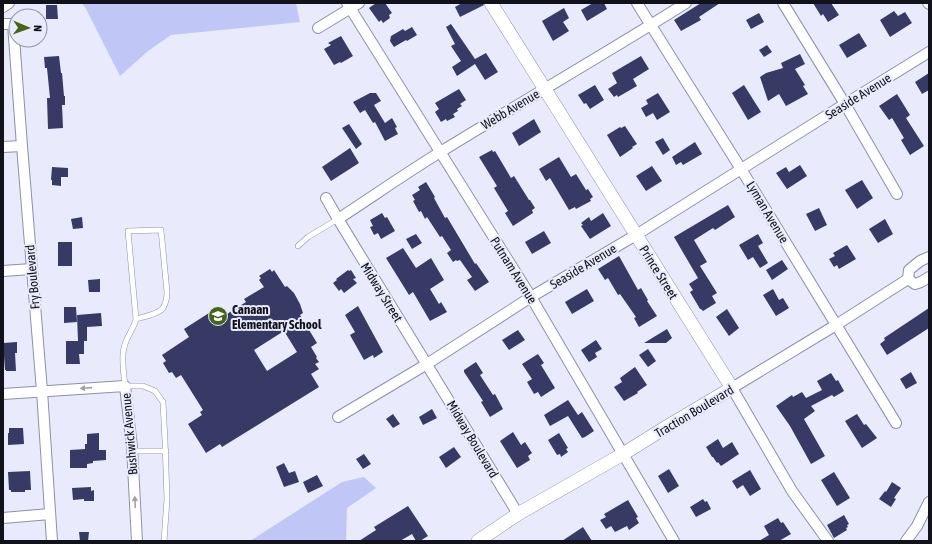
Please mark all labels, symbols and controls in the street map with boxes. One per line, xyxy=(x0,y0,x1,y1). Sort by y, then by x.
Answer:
north arrow xyxy=(8,8,48,48)
text: N xyxy=(32,25,44,32)
street label: Seaside Avenue xyxy=(823,70,894,123)
street label: Webb Avenue xyxy=(479,86,542,133)
street label: Lyman Avenue xyxy=(743,179,792,246)
street label: Putnam Avenue xyxy=(487,234,540,306)
street label: Seaside Avenue xyxy=(547,241,619,292)
street label: Prince Street xyxy=(636,243,681,302)
street label: Fry Boulevard xyxy=(22,244,43,310)
street label: Midway Street xyxy=(357,260,406,325)
place label: Canaan Elementary School xyxy=(232,302,322,332)
school or university icon: Canaan Elementary School xyxy=(207,305,229,327)
street label: Traction Boulevard xyxy=(652,382,736,441)
one-way arrow xyxy=(80,385,92,392)
street label: Bushwick Avenue xyxy=(118,392,141,476)
street label: Midway Boulevard xyxy=(444,398,502,481)
one-way arrow xyxy=(132,495,138,508)

